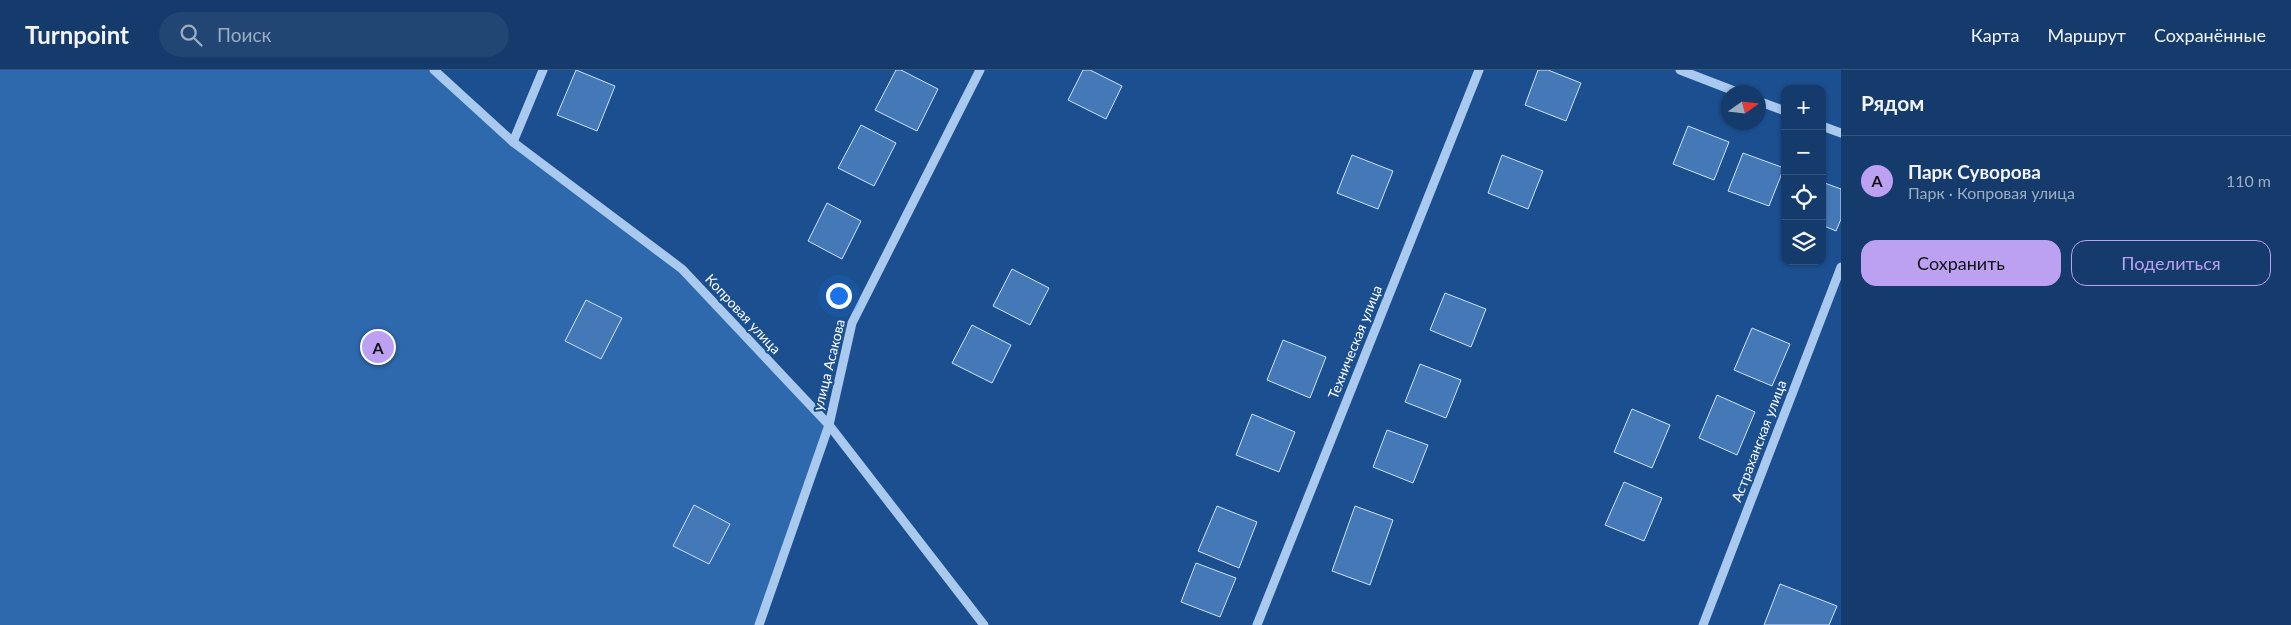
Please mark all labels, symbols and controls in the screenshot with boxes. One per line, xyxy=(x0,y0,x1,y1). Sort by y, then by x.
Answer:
search box xyxy=(159,12,509,57)
text: Turnpoint xyxy=(25,20,129,49)
icon: search xyxy=(177,21,205,49)
text: Поиск xyxy=(217,23,271,46)
text: Карта xyxy=(1971,24,2019,46)
text: Маршрут xyxy=(2047,24,2126,46)
text: Сохранённые xyxy=(2154,24,2266,46)
north arrow xyxy=(1721,85,1766,130)
map controls xyxy=(1781,85,1826,265)
button: + xyxy=(1781,85,1826,130)
text: Рядом xyxy=(1861,90,1924,115)
button: − xyxy=(1781,130,1826,175)
text: Парк Суворова xyxy=(1908,160,2041,183)
text: A xyxy=(1871,171,1883,190)
text: 110 m xyxy=(2226,171,2271,190)
button: locate xyxy=(1781,175,1826,220)
text: Парк · Копровая улица xyxy=(1908,183,2075,202)
button: layers xyxy=(1781,220,1826,265)
button: Сохранить xyxy=(1861,240,2061,286)
button: Поделиться xyxy=(2071,240,2271,286)
street label: Копровая улица xyxy=(702,270,785,357)
your location xyxy=(826,283,852,309)
street label: Техническая улица xyxy=(1324,283,1385,401)
street label: улица Асакова xyxy=(809,317,848,412)
pin: A xyxy=(362,328,394,366)
street label: Астраханская улица xyxy=(1727,377,1790,504)

